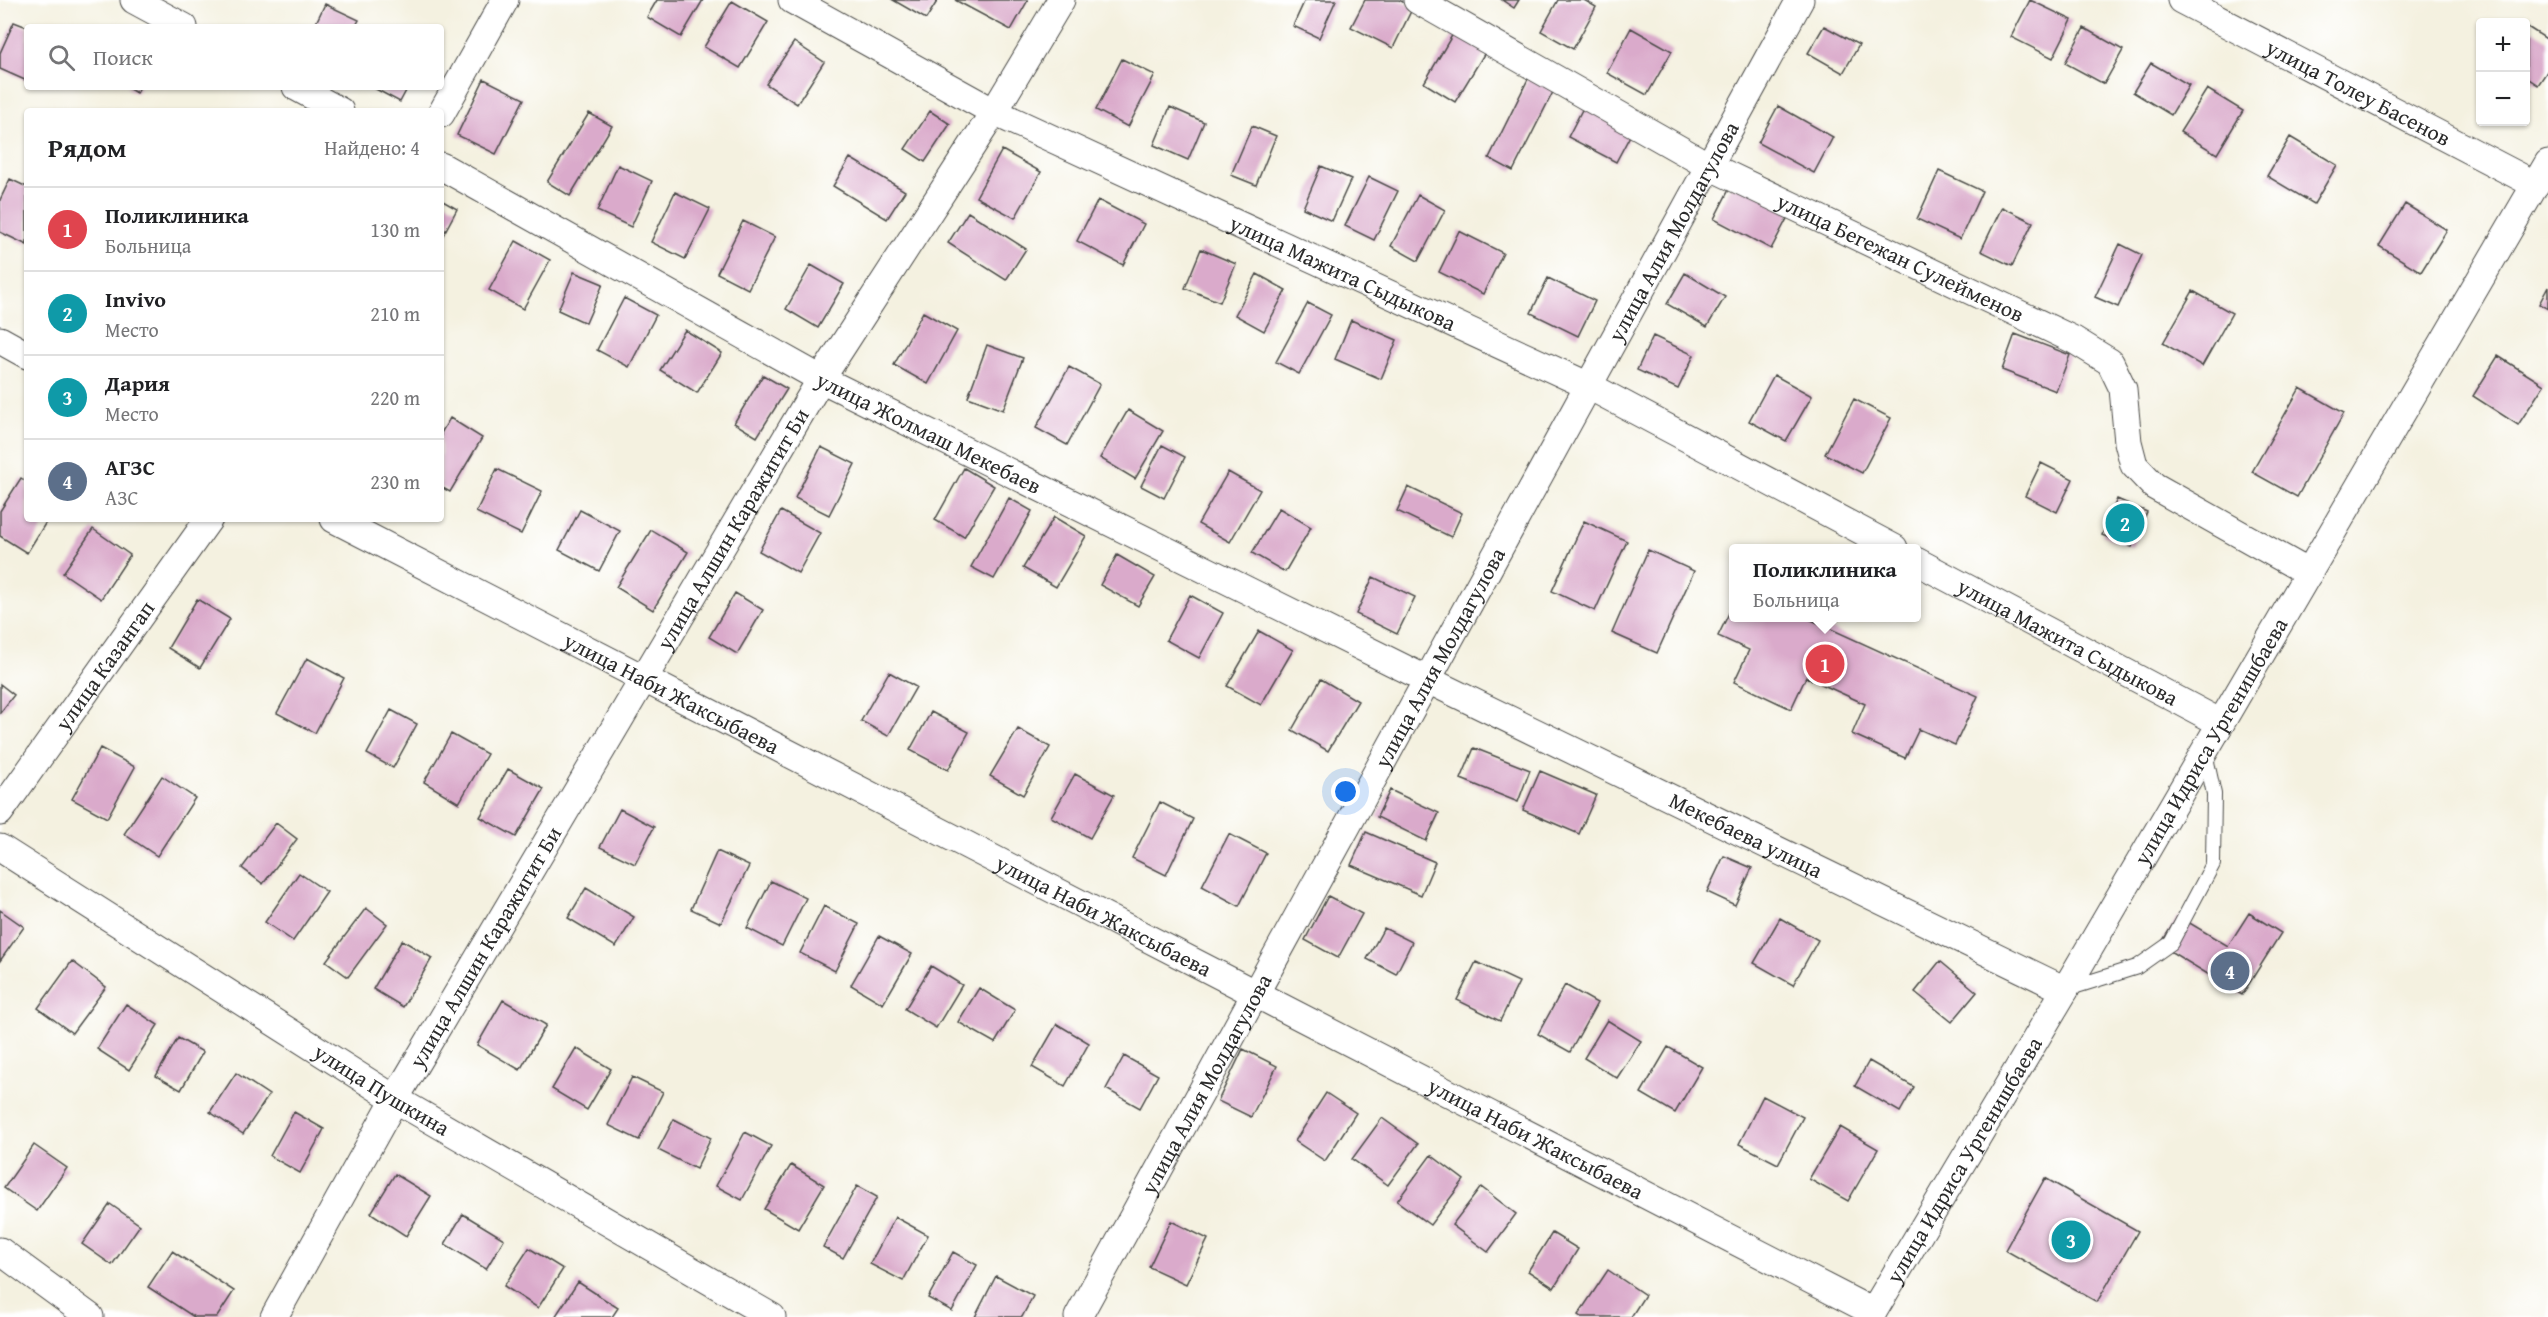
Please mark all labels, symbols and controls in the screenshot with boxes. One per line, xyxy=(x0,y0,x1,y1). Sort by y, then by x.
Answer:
map controls xyxy=(2476,18,2530,126)
button: + xyxy=(2476,18,2530,72)
search box xyxy=(24,24,444,90)
street label: улица Толеу Басенов xyxy=(2260,31,2456,154)
icon: search xyxy=(45,41,78,74)
text: Поиск xyxy=(93,41,153,73)
button: − xyxy=(2476,72,2530,126)
street label: улица Алия Молдагулова xyxy=(1599,115,1747,348)
text: Рядом xyxy=(48,128,126,167)
text: Найдено: 4 xyxy=(324,133,420,162)
street label: улица Бегежан Сулейменов xyxy=(1771,184,2029,330)
text: Поликлиника xyxy=(105,199,249,231)
street label: улица Мажита Сыдыкова xyxy=(1224,206,1462,339)
text: 1 xyxy=(62,215,73,244)
text: 130 m xyxy=(370,215,420,244)
text: Больница xyxy=(105,231,191,260)
text: Invivo xyxy=(105,283,166,315)
text: 2 xyxy=(62,299,73,328)
text: 210 m xyxy=(370,299,420,328)
text: Место xyxy=(105,315,159,344)
street label: улица Жолмаш Мекебаев xyxy=(810,363,1047,502)
text: Дария xyxy=(105,367,170,399)
text: 3 xyxy=(62,383,73,412)
text: 220 m xyxy=(370,383,420,412)
text: Место xyxy=(105,399,159,428)
street label: улица Алшин Каражигит Би xyxy=(648,402,817,657)
text: АГЗС xyxy=(105,451,155,483)
text: 4 xyxy=(62,467,73,496)
text: 230 m xyxy=(370,467,420,496)
text: АЗС xyxy=(105,483,138,512)
pin: 2 xyxy=(2106,500,2144,546)
street label: улица Алия Молдагулова xyxy=(1366,541,1513,774)
popup xyxy=(1729,544,1921,622)
text: Поликлиника xyxy=(1753,553,1897,585)
street label: улица Мажита Сыдыкова xyxy=(1951,569,2184,714)
text: Больница xyxy=(1753,585,1840,614)
street label: улица Казангап xyxy=(46,594,162,738)
street label: улица Идриса Ургенишбаева xyxy=(2125,611,2296,872)
street label: улица Наби Жаксыбаева xyxy=(558,624,786,762)
pin: 1 xyxy=(1806,642,1844,686)
your location xyxy=(1331,777,1360,806)
street label: Мекебаева улица xyxy=(1664,784,1829,886)
street label: улица Алшин Каражигит Би xyxy=(400,820,569,1075)
street label: улица Наби Жаксыбаева xyxy=(990,846,1218,985)
pin: 4 xyxy=(2210,948,2250,994)
street label: улица Алия Молдагулова xyxy=(1132,967,1280,1201)
street label: улица Идриса Ургенишбаева xyxy=(1877,1030,2050,1290)
street label: улица Пушкина xyxy=(307,1035,456,1144)
street label: улица Наби Жаксыбаева xyxy=(1422,1069,1650,1207)
pin: 3 xyxy=(2052,1218,2090,1262)

